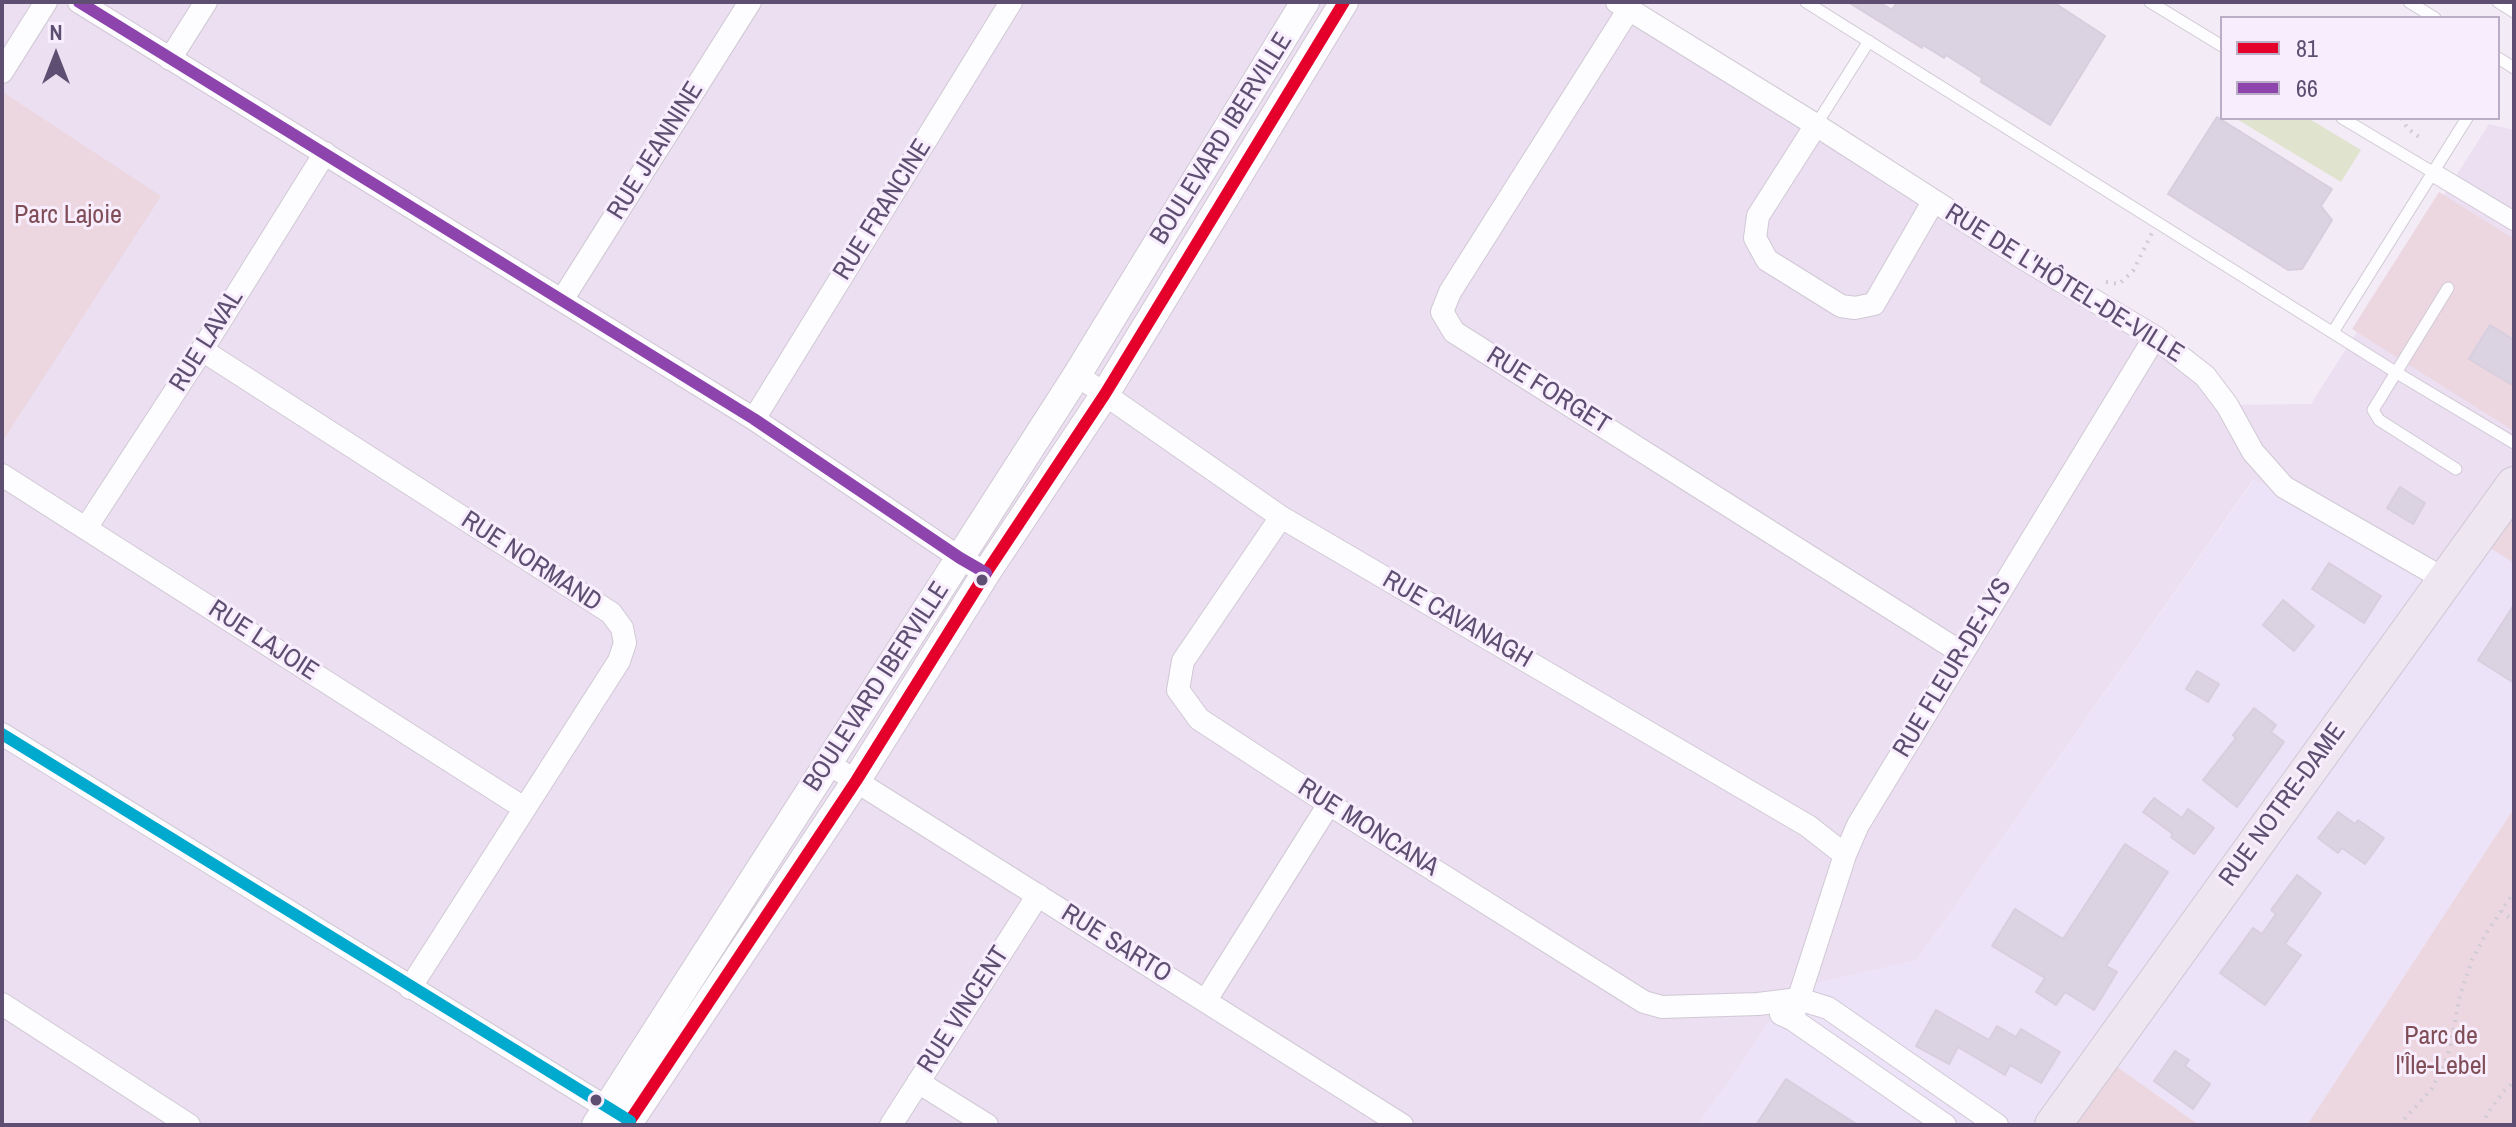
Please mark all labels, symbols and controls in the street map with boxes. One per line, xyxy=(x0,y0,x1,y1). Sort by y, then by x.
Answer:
north arrow xyxy=(16,16,96,96)
legend xyxy=(2220,16,2500,120)
text: N xyxy=(49,17,63,47)
street label: BOULEVARD IBERVILLE xyxy=(1144,28,1300,250)
text: 81 xyxy=(2296,32,2318,64)
text: 66 xyxy=(2296,72,2318,104)
street label: RUE JEANNINE xyxy=(601,76,711,226)
street label: RUE FRANCINE xyxy=(827,134,939,286)
street label: RUE DE L'HÔTEL-DE-VILLE xyxy=(1939,198,2189,370)
park label: Parc Lajoie xyxy=(14,200,122,232)
street label: RUE LAVAL xyxy=(164,284,250,398)
street label: RUE FORGET xyxy=(1480,341,1616,441)
street label: RUE NORMAND xyxy=(455,505,607,619)
street label: RUE CAVANAGH xyxy=(1377,565,1537,675)
unlabelled marker xyxy=(974,572,990,588)
street label: RUE FLEUR-DE-LYS xyxy=(1887,573,2019,763)
street label: BOULEVARD IBERVILLE xyxy=(798,576,956,798)
street label: RUE LAJOIE xyxy=(202,594,324,688)
street label: RUE NOTRE-DAME xyxy=(2213,717,2353,893)
street label: RUE MONCANA xyxy=(1292,772,1444,884)
street label: RUE SARTO xyxy=(1055,898,1177,990)
street label: RUE VINCENT xyxy=(912,941,1016,1079)
park label: Parc de l'Île-Lebel xyxy=(2396,1021,2486,1082)
unlabelled marker xyxy=(588,1092,604,1108)

